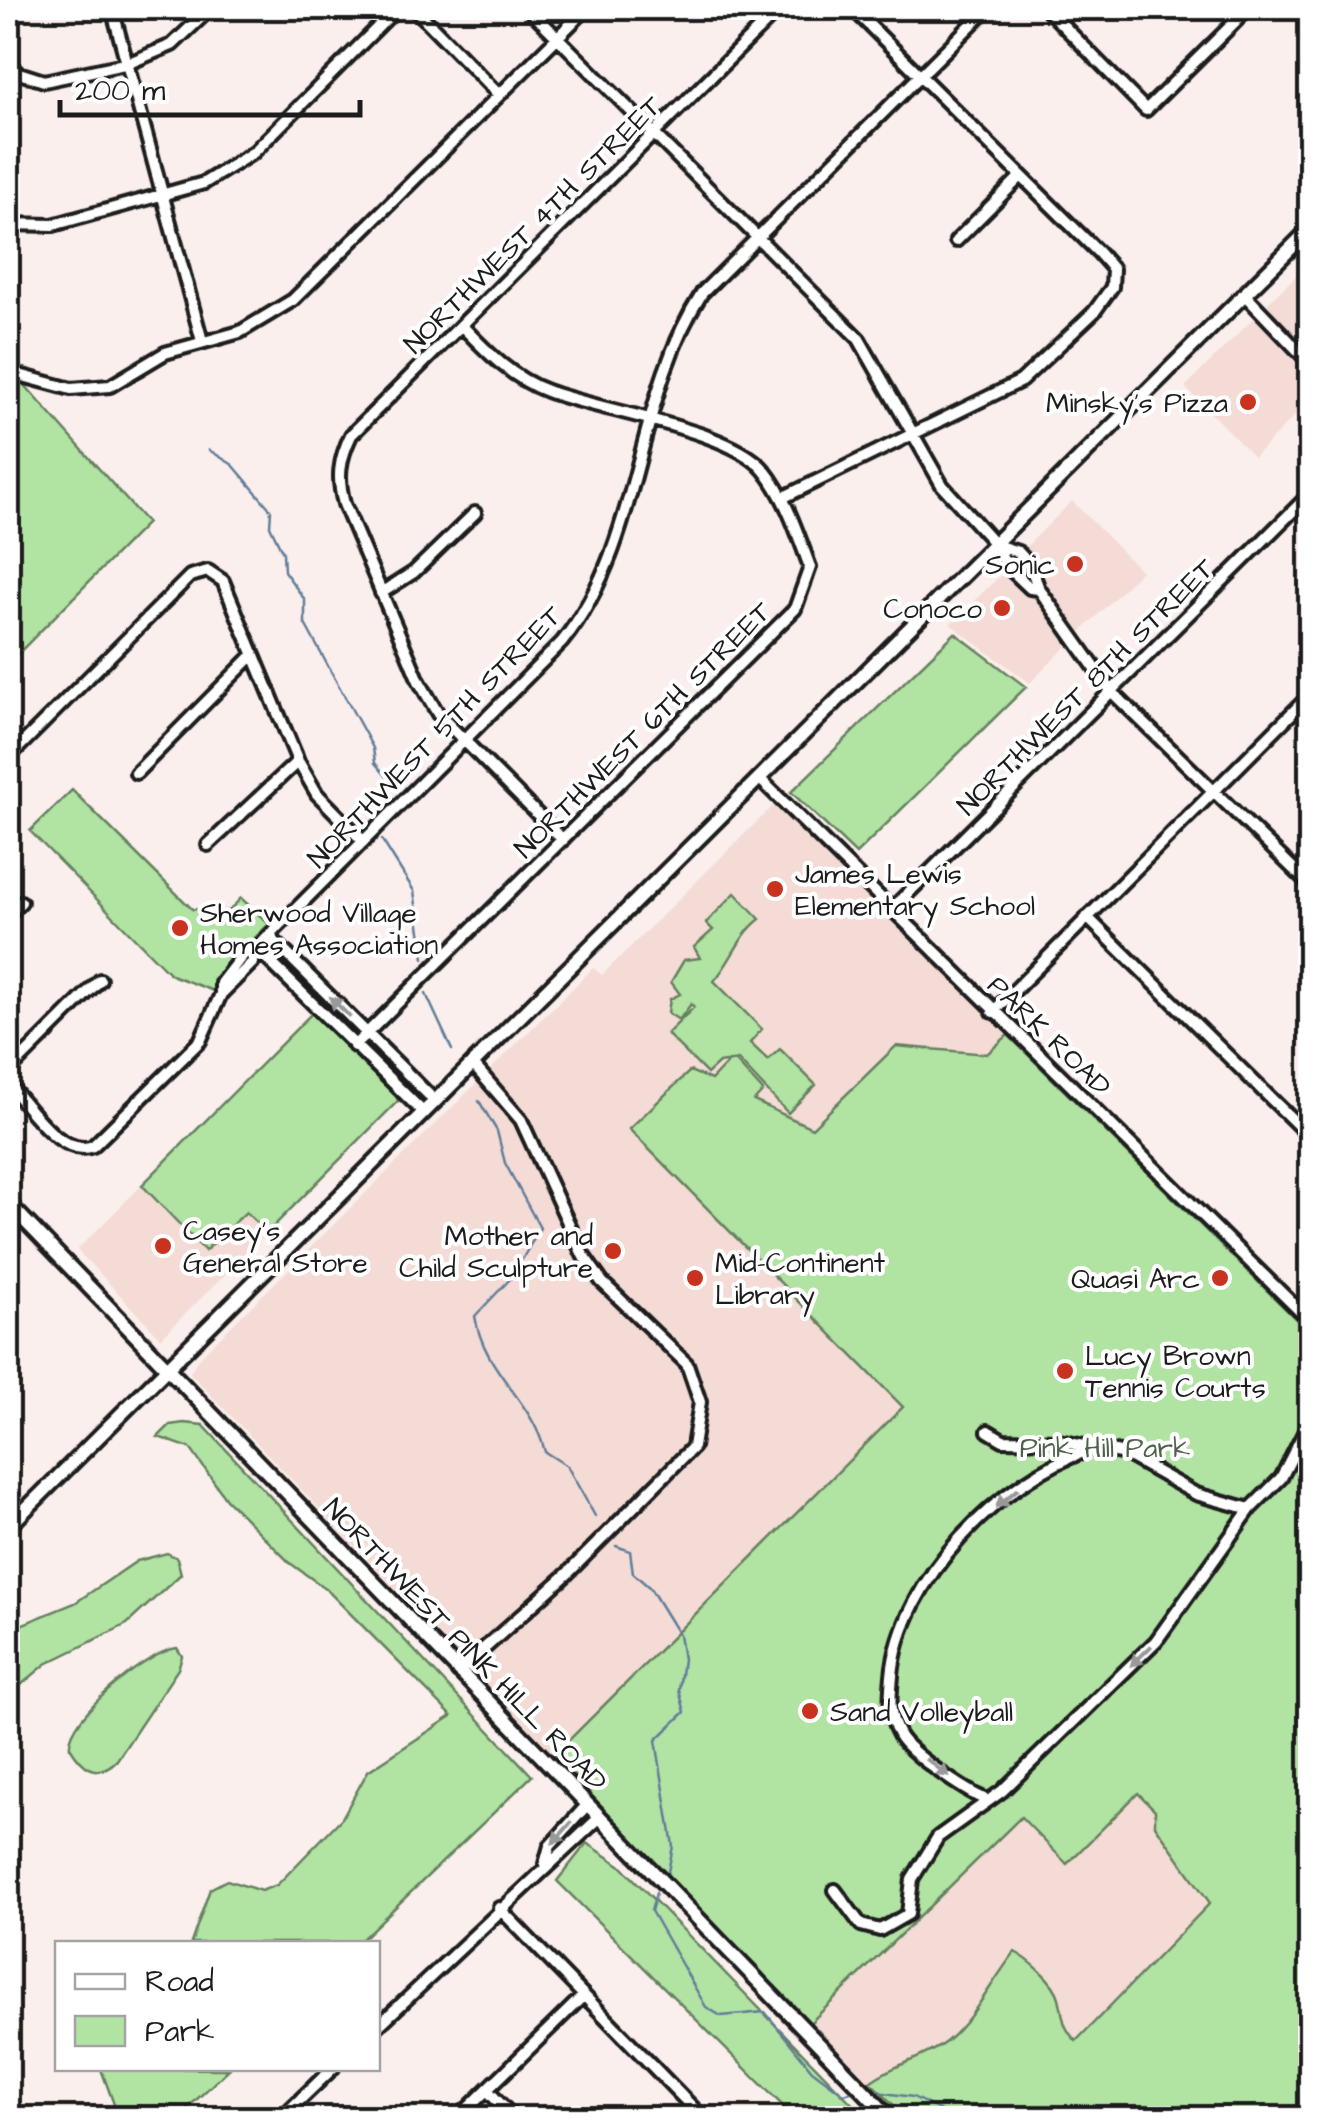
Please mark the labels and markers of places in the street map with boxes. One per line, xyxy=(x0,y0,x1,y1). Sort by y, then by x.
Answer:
place label: Minsky's Pizza xyxy=(1046,384,1228,425)
marker: Minsky's Pizza xyxy=(1237,391,1259,413)
place label: Sonic xyxy=(985,546,1055,585)
marker: Sonic xyxy=(1064,553,1086,575)
place label: Conoco xyxy=(883,590,982,629)
marker: Conoco xyxy=(991,597,1013,619)
place label: James Lewis Elementary School xyxy=(795,855,1035,928)
marker: James Lewis Elementary School xyxy=(764,878,786,900)
place label: Sherwood Village Homes Association xyxy=(200,894,438,965)
marker: Sherwood Village Homes Association xyxy=(169,917,191,939)
place label: Casey's General Store xyxy=(183,1212,368,1283)
place label: Mother and Child Sculpture xyxy=(399,1217,593,1288)
marker: Casey's General Store xyxy=(152,1235,174,1257)
marker: Mother and Child Sculpture xyxy=(602,1240,624,1262)
place label: Mid-Continent Library xyxy=(715,1244,886,1317)
place label: Quasi Arc xyxy=(1071,1260,1200,1299)
marker: Mid-Continent Library xyxy=(684,1267,706,1289)
marker: Quasi Arc xyxy=(1209,1267,1231,1289)
place label: Lucy Brown Tennis Courts xyxy=(1085,1337,1266,1408)
marker: Lucy Brown Tennis Courts xyxy=(1054,1360,1076,1382)
place label: Sand Volleyball xyxy=(830,1693,1013,1734)
marker: Sand Volleyball xyxy=(799,1700,821,1722)

